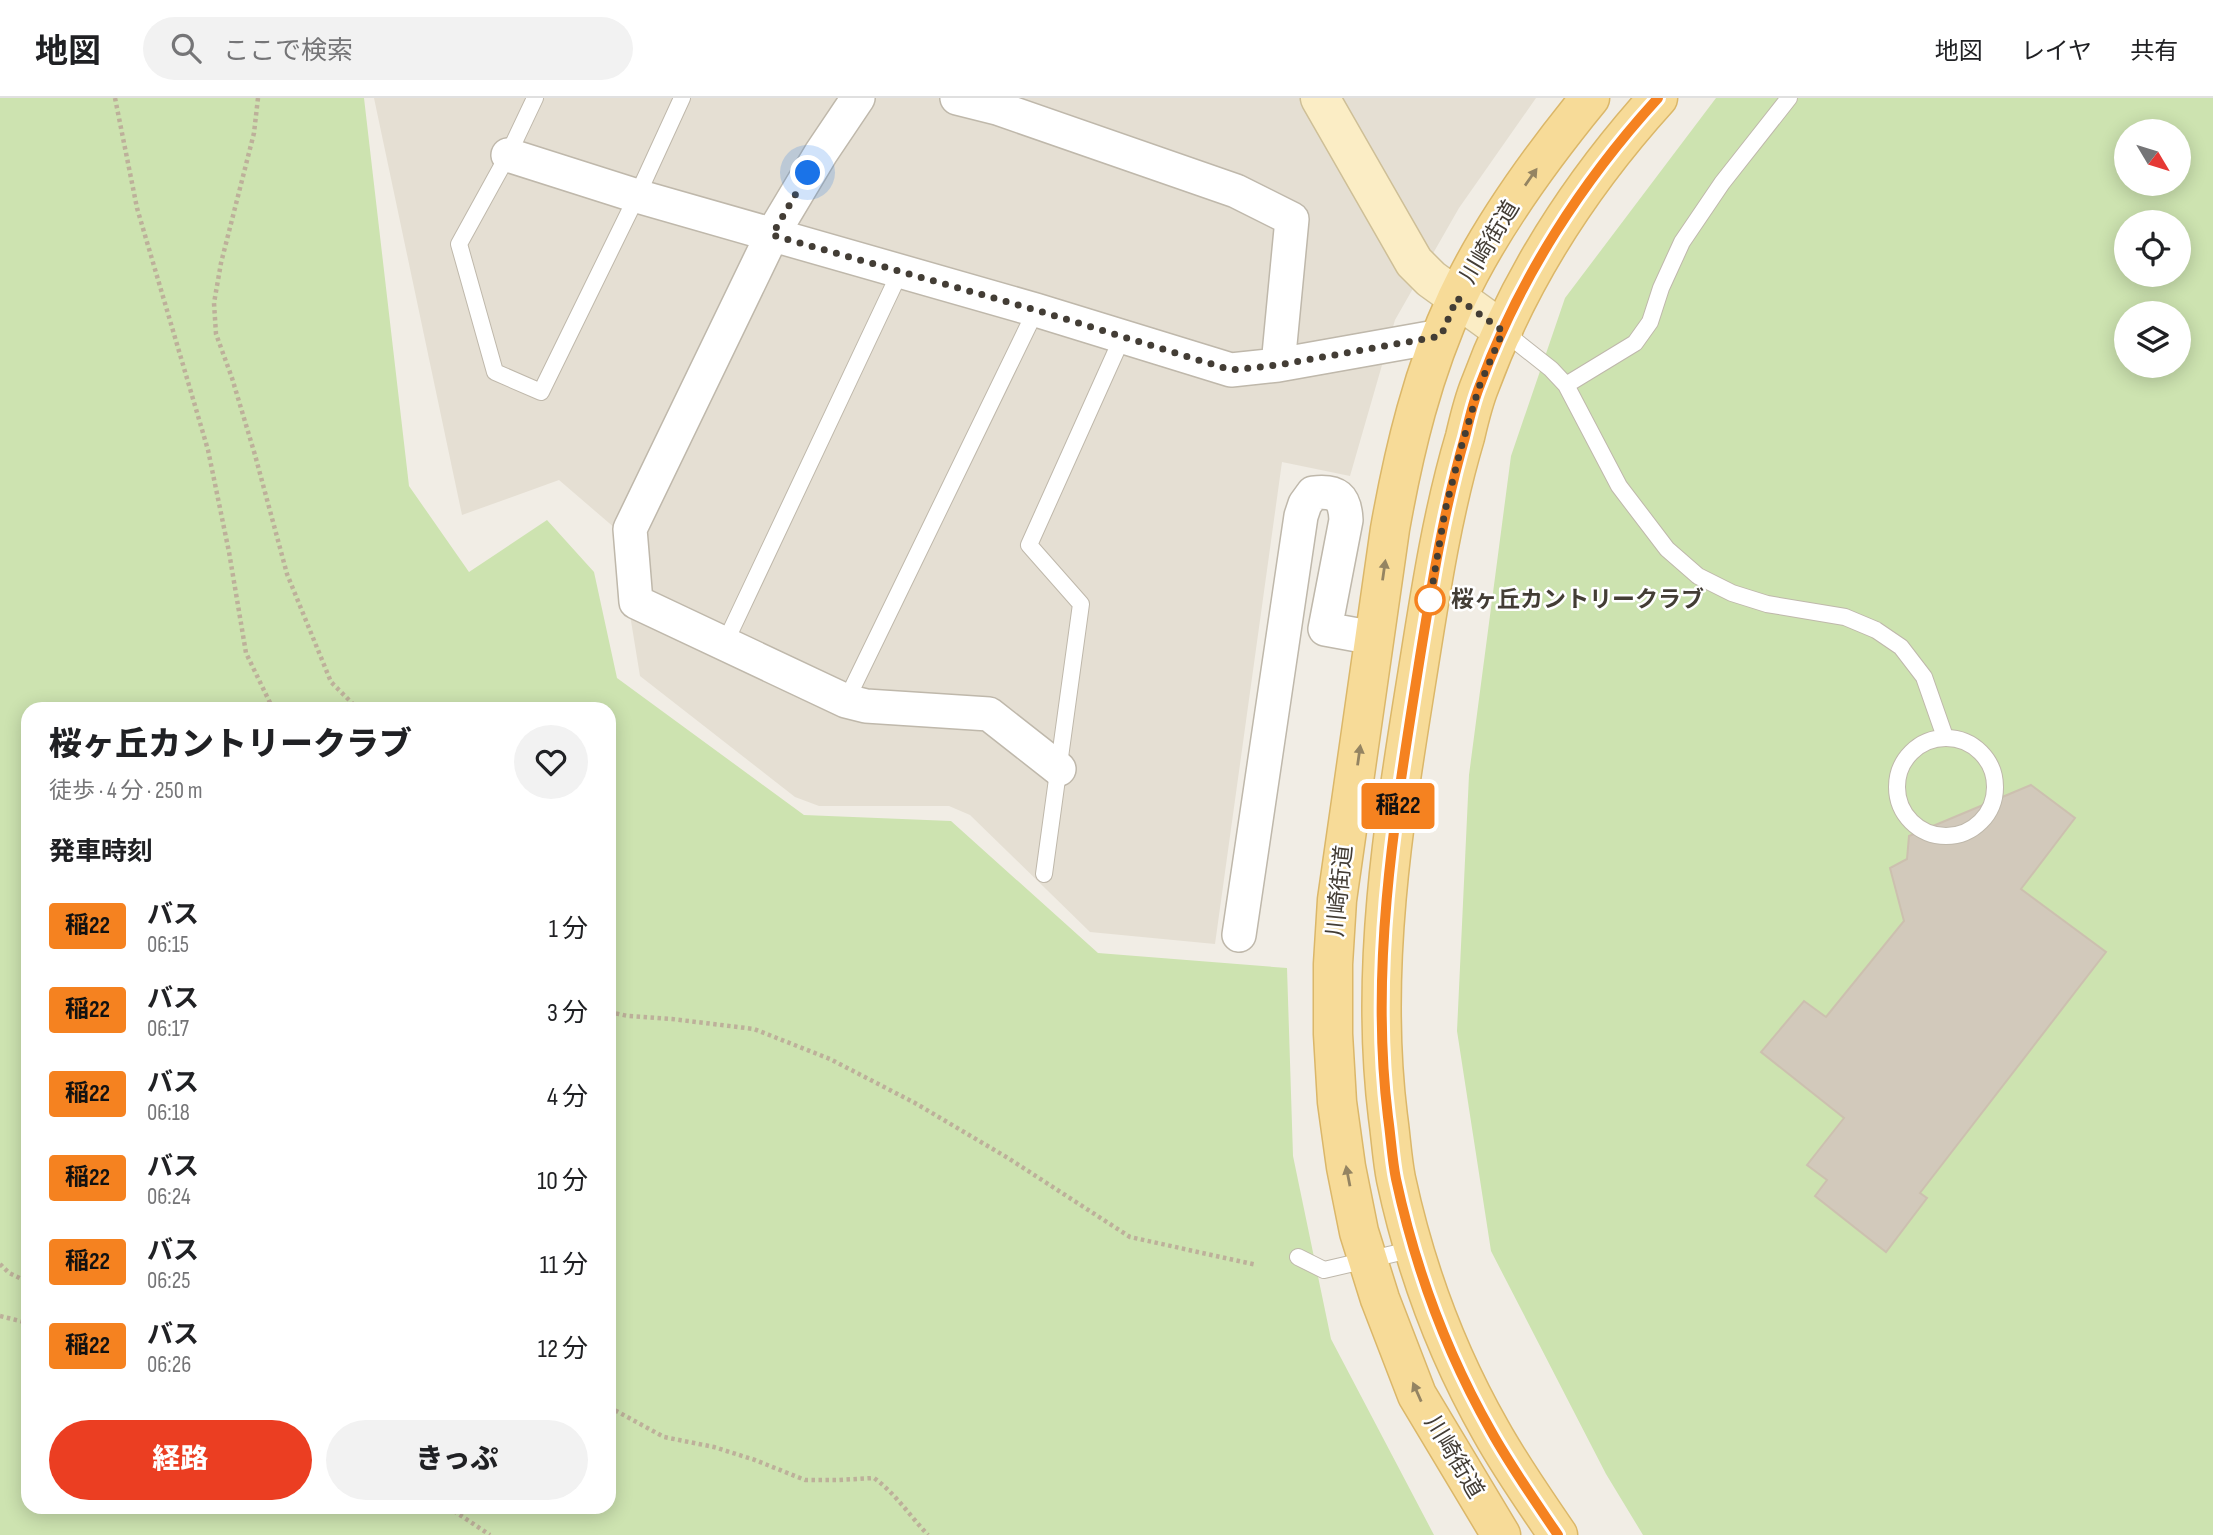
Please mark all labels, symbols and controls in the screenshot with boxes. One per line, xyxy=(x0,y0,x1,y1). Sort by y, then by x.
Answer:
search box xyxy=(143,17,633,80)
icon: search xyxy=(167,29,205,67)
text: 地図 xyxy=(35,32,101,72)
text: ここで検索 xyxy=(223,36,353,67)
text: 地図 xyxy=(1935,37,1983,66)
text: レイヤ xyxy=(2021,37,2092,66)
text: 共有 xyxy=(2130,37,2178,66)
north arrow xyxy=(2114,119,2191,196)
map controls xyxy=(2114,119,2191,378)
your location xyxy=(790,155,825,190)
one-way arrow xyxy=(1524,167,1537,187)
street label: 川崎街道 xyxy=(1454,195,1526,289)
button: locate xyxy=(2114,210,2191,287)
button: layers xyxy=(2114,301,2191,378)
one-way arrow xyxy=(1378,559,1389,581)
marker: 桜ヶ丘カントリークラブ xyxy=(1415,585,1445,615)
place label: 桜ヶ丘カントリークラブ xyxy=(1451,586,1704,614)
text: 桜ヶ丘カントリークラブ xyxy=(49,725,412,765)
button: heart xyxy=(514,725,588,799)
one-way arrow xyxy=(1353,744,1364,766)
text: 徒歩 · 4 分 · 250 m xyxy=(49,777,202,805)
line badge: 稲22 xyxy=(1358,783,1438,829)
text: 稲22 xyxy=(1375,791,1421,820)
text: 発車時刻 xyxy=(49,837,153,868)
street label: 川崎街道 xyxy=(1321,844,1359,938)
text: バス xyxy=(147,900,199,931)
text: 稲22 xyxy=(65,911,110,940)
text: 1 分 xyxy=(549,914,588,945)
text: 06:15 xyxy=(147,931,189,959)
text: バス xyxy=(147,984,199,1015)
text: 稲22 xyxy=(65,995,110,1024)
text: 3 分 xyxy=(547,998,588,1029)
text: 06:17 xyxy=(147,1015,189,1043)
text: バス xyxy=(147,1068,199,1099)
text: 稲22 xyxy=(65,1079,110,1108)
text: 4 分 xyxy=(547,1082,588,1113)
text: 06:18 xyxy=(147,1099,190,1127)
text: バス xyxy=(147,1152,199,1183)
text: 稲22 xyxy=(65,1163,110,1192)
one-way arrow xyxy=(1342,1165,1353,1187)
text: 10 分 xyxy=(537,1166,588,1197)
text: 06:24 xyxy=(147,1183,191,1211)
text: バス xyxy=(147,1236,199,1267)
text: 稲22 xyxy=(65,1247,110,1276)
text: 11 分 xyxy=(540,1250,588,1281)
text: 06:25 xyxy=(147,1267,190,1295)
text: バス xyxy=(147,1320,199,1351)
text: 稲22 xyxy=(65,1331,110,1360)
text: 12 分 xyxy=(538,1334,588,1365)
text: 06:26 xyxy=(147,1351,191,1379)
one-way arrow xyxy=(1411,1382,1423,1402)
street label: 川崎街道 xyxy=(1418,1410,1490,1504)
button: 経路 xyxy=(49,1420,312,1500)
button: きっぷ xyxy=(326,1420,588,1500)

